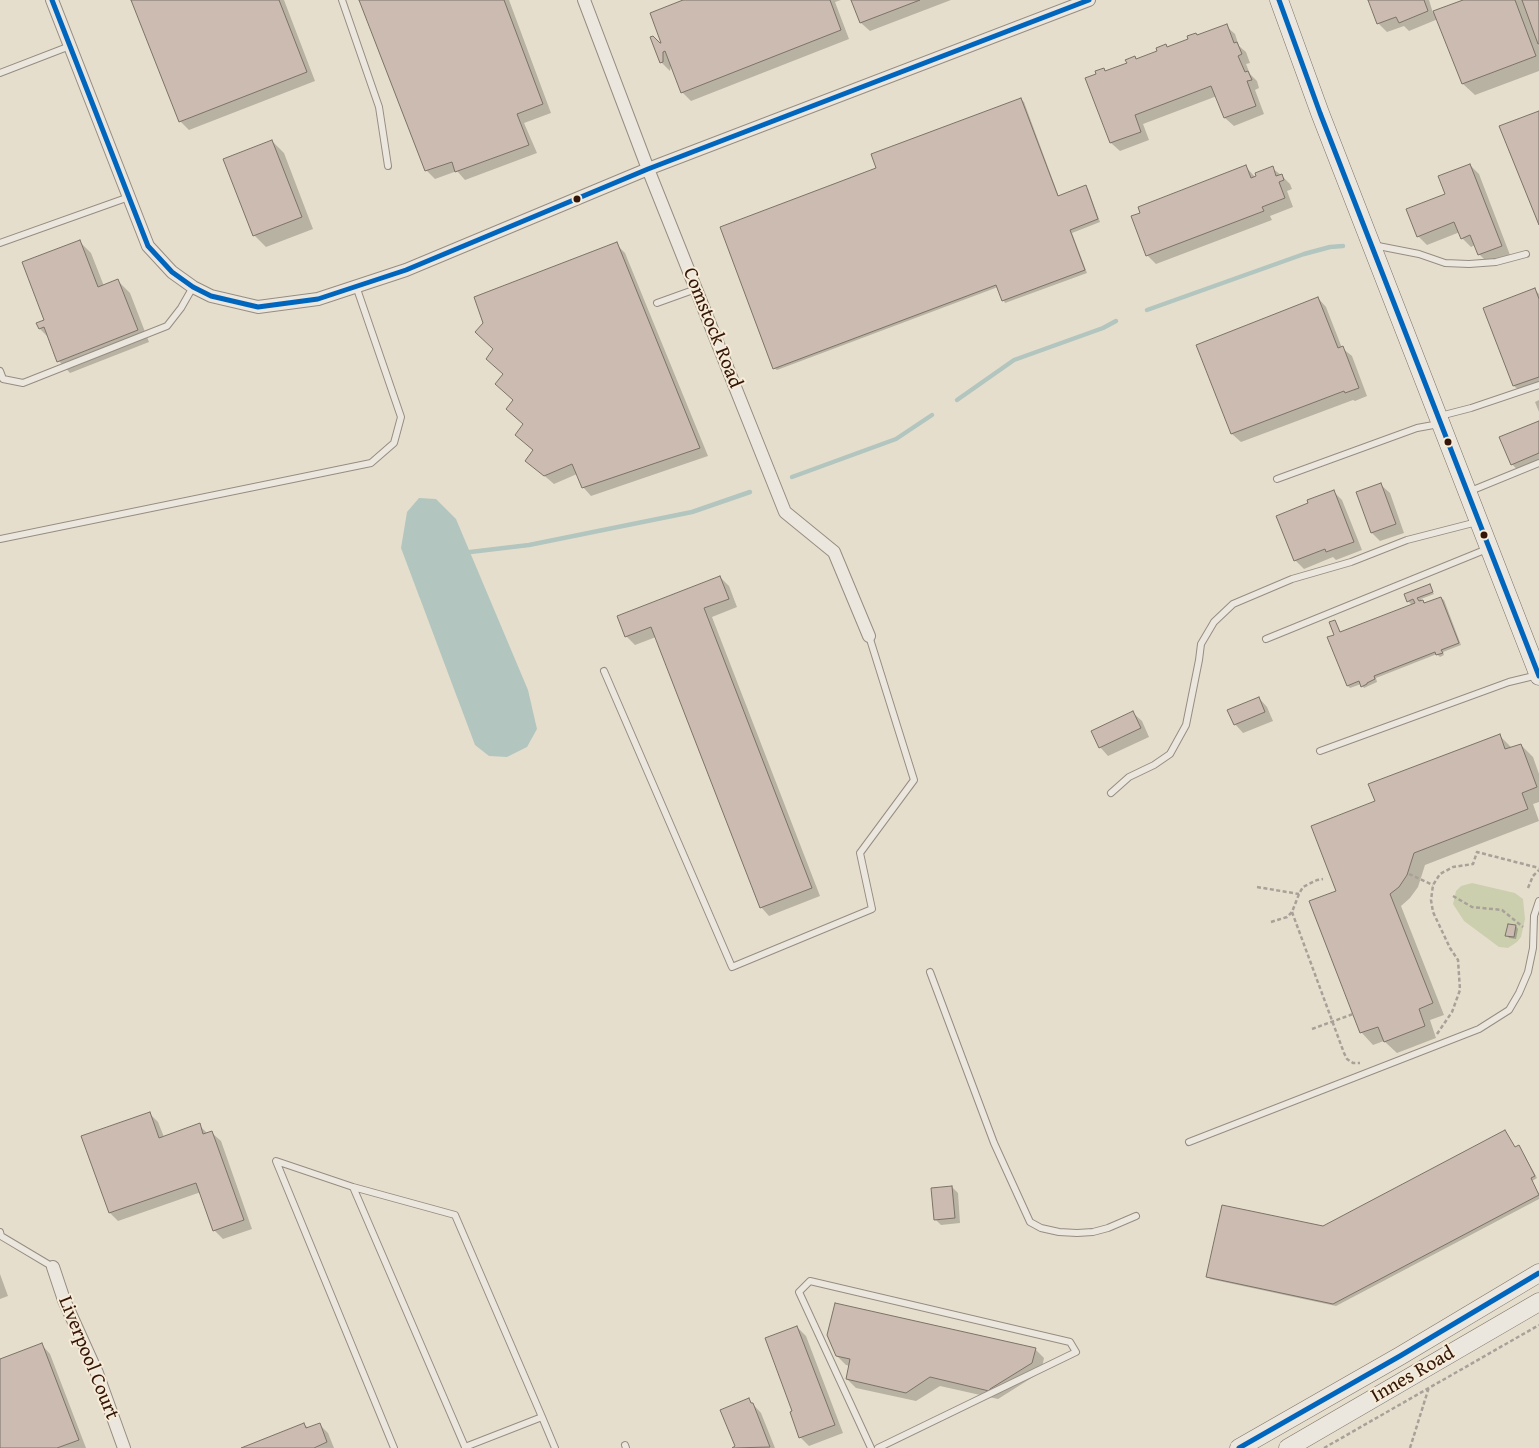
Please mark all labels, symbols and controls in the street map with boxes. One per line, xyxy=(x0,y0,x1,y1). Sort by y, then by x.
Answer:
unlabelled marker xyxy=(572,194,582,204)
street label: Comstock Road xyxy=(677,264,747,392)
unlabelled marker xyxy=(1443,437,1453,447)
unlabelled marker xyxy=(1479,530,1489,540)
street label: Liverpool Court xyxy=(52,1293,124,1423)
street label: Innes Road xyxy=(1367,1342,1459,1408)

